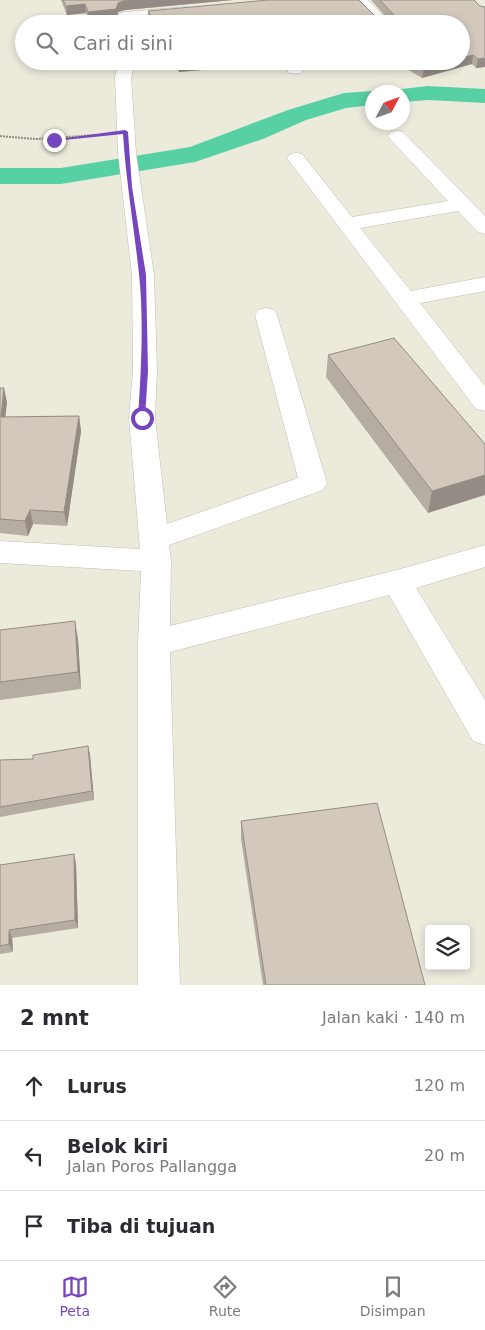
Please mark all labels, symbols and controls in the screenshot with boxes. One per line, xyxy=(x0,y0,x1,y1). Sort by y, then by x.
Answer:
search box xyxy=(15,15,470,70)
icon: search xyxy=(33,29,61,57)
text: Cari di sini xyxy=(73,32,173,54)
north arrow xyxy=(365,85,410,130)
route end xyxy=(43,129,66,152)
route start xyxy=(131,407,154,430)
map controls xyxy=(425,925,470,970)
button: layers xyxy=(425,925,470,970)
text: 2 mnt xyxy=(20,1006,89,1030)
text: Jalan kaki · 140 m xyxy=(322,1008,465,1027)
icon: ahead xyxy=(20,1072,48,1100)
text: Lurus xyxy=(67,1075,127,1097)
text: 120 m xyxy=(414,1076,465,1095)
text: Belok kiri xyxy=(67,1135,168,1157)
icon: left xyxy=(20,1142,48,1170)
text: 20 m xyxy=(424,1146,465,1165)
text: Jalan Poros Pallangga xyxy=(67,1157,237,1176)
icon: arrive xyxy=(20,1212,48,1240)
text: Tiba di tujuan xyxy=(67,1215,215,1237)
tab: Peta xyxy=(59,1273,90,1319)
tab: Rute xyxy=(209,1273,241,1319)
tab: Disimpan xyxy=(360,1273,426,1319)

